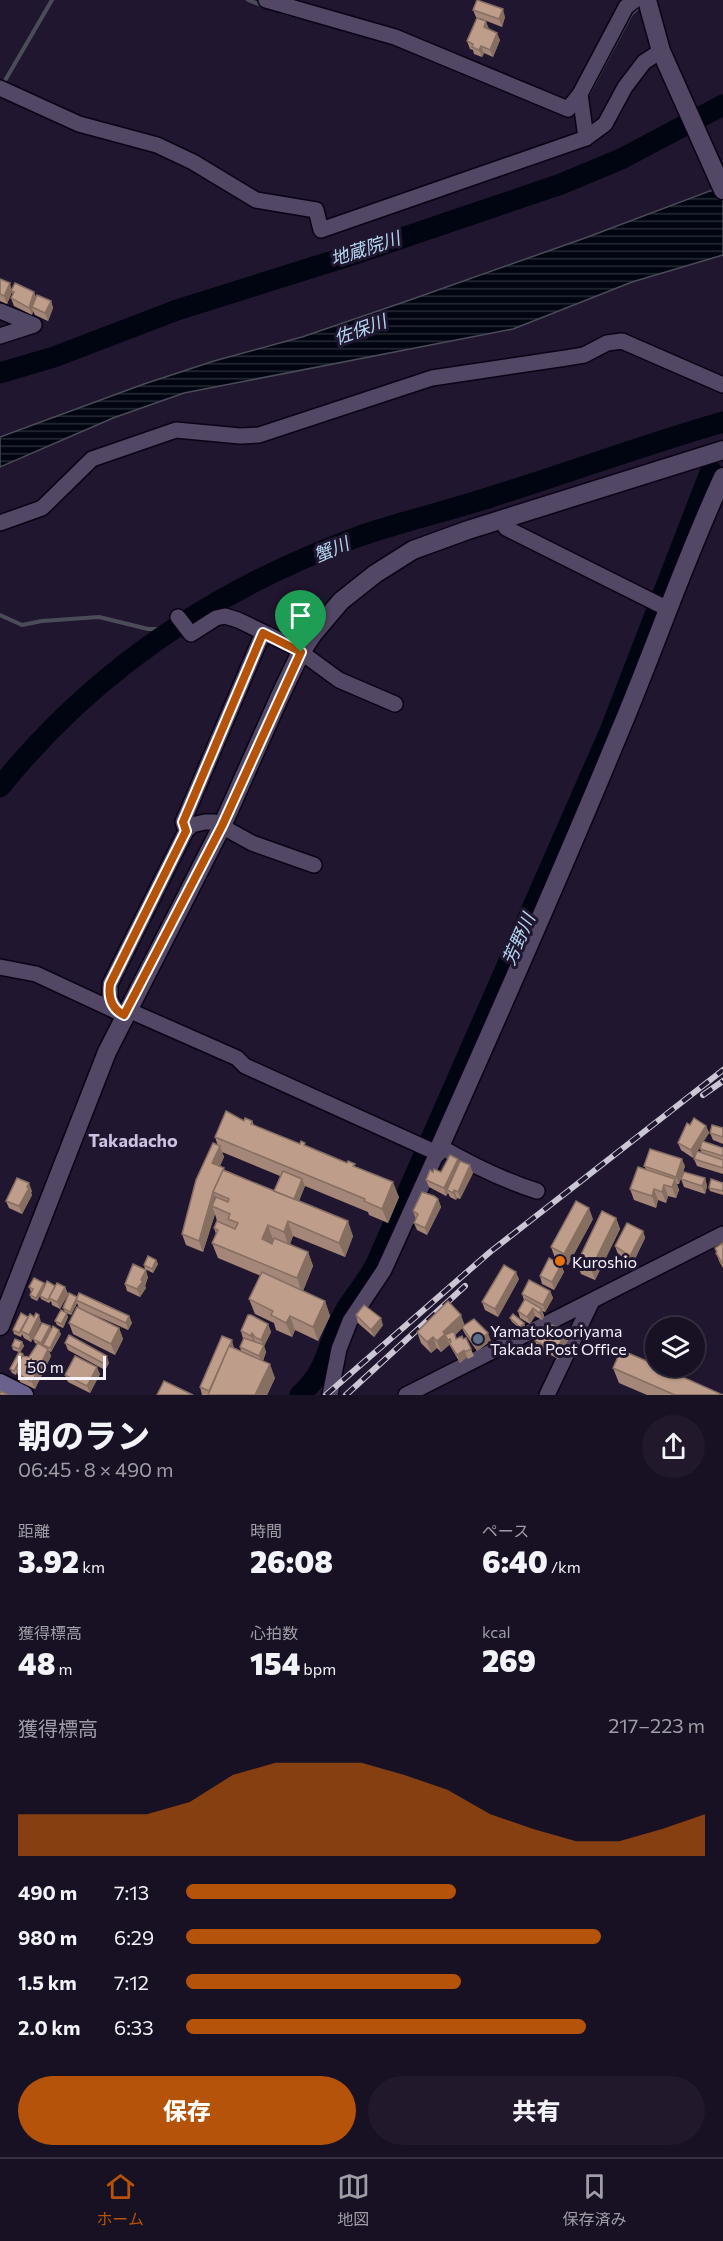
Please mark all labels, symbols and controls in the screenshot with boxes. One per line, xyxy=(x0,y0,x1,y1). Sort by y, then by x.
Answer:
water label: 地蔵院川 xyxy=(327,226,405,270)
water label: 佐保川 xyxy=(331,309,391,349)
water label: 蟹川 xyxy=(310,531,354,566)
pin xyxy=(275,590,326,652)
icon: arrive xyxy=(284,599,317,632)
water label: 芳野川 xyxy=(497,908,540,968)
district label: Takadacho xyxy=(88,1129,178,1151)
place label: Kuroshio xyxy=(572,1252,637,1271)
marker: Kuroshio xyxy=(553,1254,567,1268)
map controls xyxy=(645,1317,705,1377)
button: layers xyxy=(645,1317,705,1377)
place label: Yamatokooriyama Takada Post Office xyxy=(490,1321,627,1358)
marker: Yamatokooriyama Takada Post Office xyxy=(471,1332,485,1346)
scale bar xyxy=(18,1353,106,1380)
text: 50 m xyxy=(27,1357,64,1376)
text: 朝のラン xyxy=(18,1414,150,1455)
button: share xyxy=(642,1415,705,1478)
text: 06:45 · 8 × 490 m xyxy=(18,1457,173,1481)
text: 距離 xyxy=(18,1521,50,1540)
text: 時間 xyxy=(250,1521,282,1540)
text: ペース xyxy=(482,1521,529,1540)
text: 3.92 xyxy=(18,1542,79,1579)
text: 26:08 xyxy=(250,1542,333,1579)
text: 6:40 xyxy=(482,1542,548,1579)
text: km xyxy=(79,1557,105,1576)
text: /km xyxy=(548,1557,581,1576)
text: kcal xyxy=(482,1622,511,1641)
text: 獲得標高 xyxy=(18,1623,82,1642)
text: 心拍数 xyxy=(250,1623,298,1642)
text: 269 xyxy=(482,1641,536,1678)
text: 48 xyxy=(18,1644,55,1681)
text: 154 xyxy=(250,1644,300,1681)
text: m xyxy=(55,1659,72,1678)
text: bpm xyxy=(300,1659,336,1678)
text: 217–223 m xyxy=(608,1713,705,1737)
text: 獲得標高 xyxy=(18,1716,98,1740)
text: 490 m xyxy=(18,1880,77,1904)
text: 7:13 xyxy=(114,1880,149,1904)
text: 980 m xyxy=(18,1925,77,1949)
text: 6:29 xyxy=(114,1925,154,1949)
text: 1.5 km xyxy=(18,1970,77,1994)
text: 7:12 xyxy=(114,1970,149,1994)
text: 2.0 km xyxy=(18,2015,80,2039)
text: 6:33 xyxy=(114,2015,154,2039)
button: 保存 xyxy=(18,2076,356,2145)
button: 共有 xyxy=(368,2076,705,2145)
tab: ホーム xyxy=(96,2170,144,2230)
tab: 地図 xyxy=(337,2170,370,2230)
tab: 保存済み xyxy=(563,2170,627,2230)

